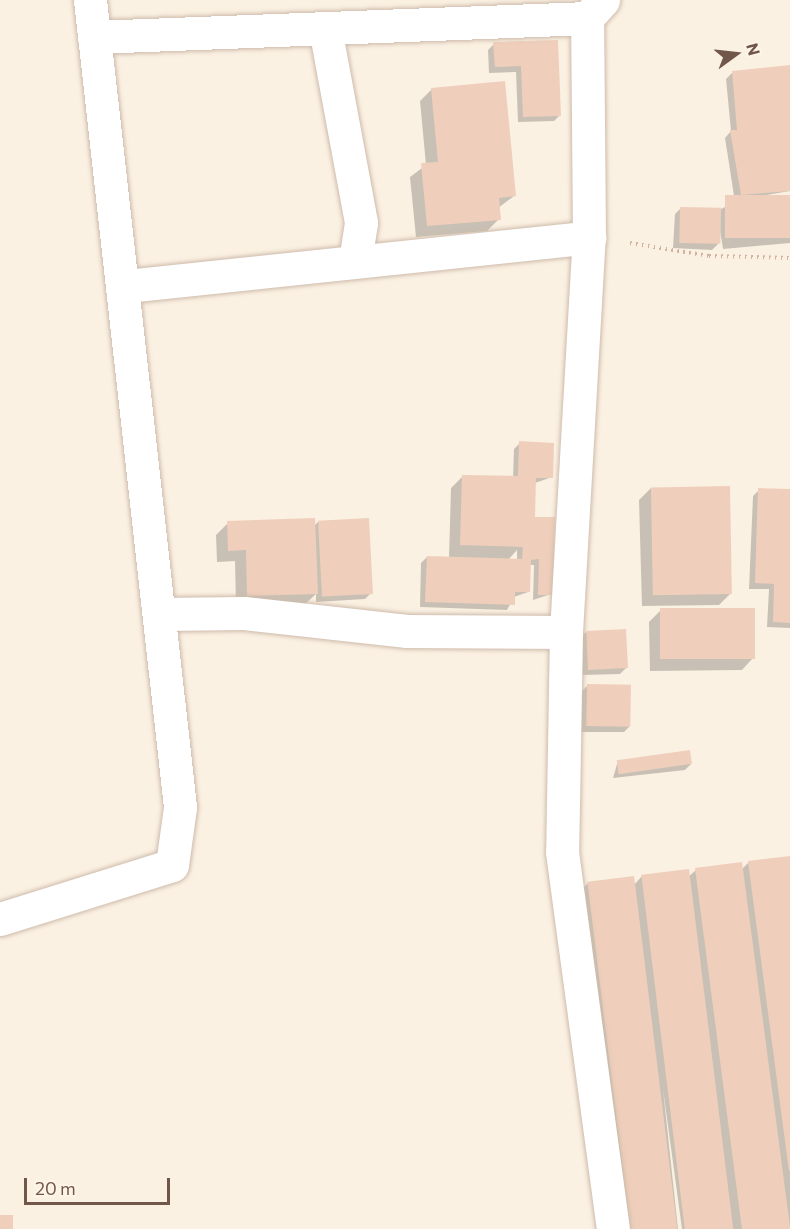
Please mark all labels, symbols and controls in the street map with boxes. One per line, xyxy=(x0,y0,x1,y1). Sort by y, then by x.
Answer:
north arrow xyxy=(706,24,766,84)
text: N xyxy=(743,41,765,57)
scale bar xyxy=(27,1166,172,1204)
text: 20 m xyxy=(35,1177,76,1199)

